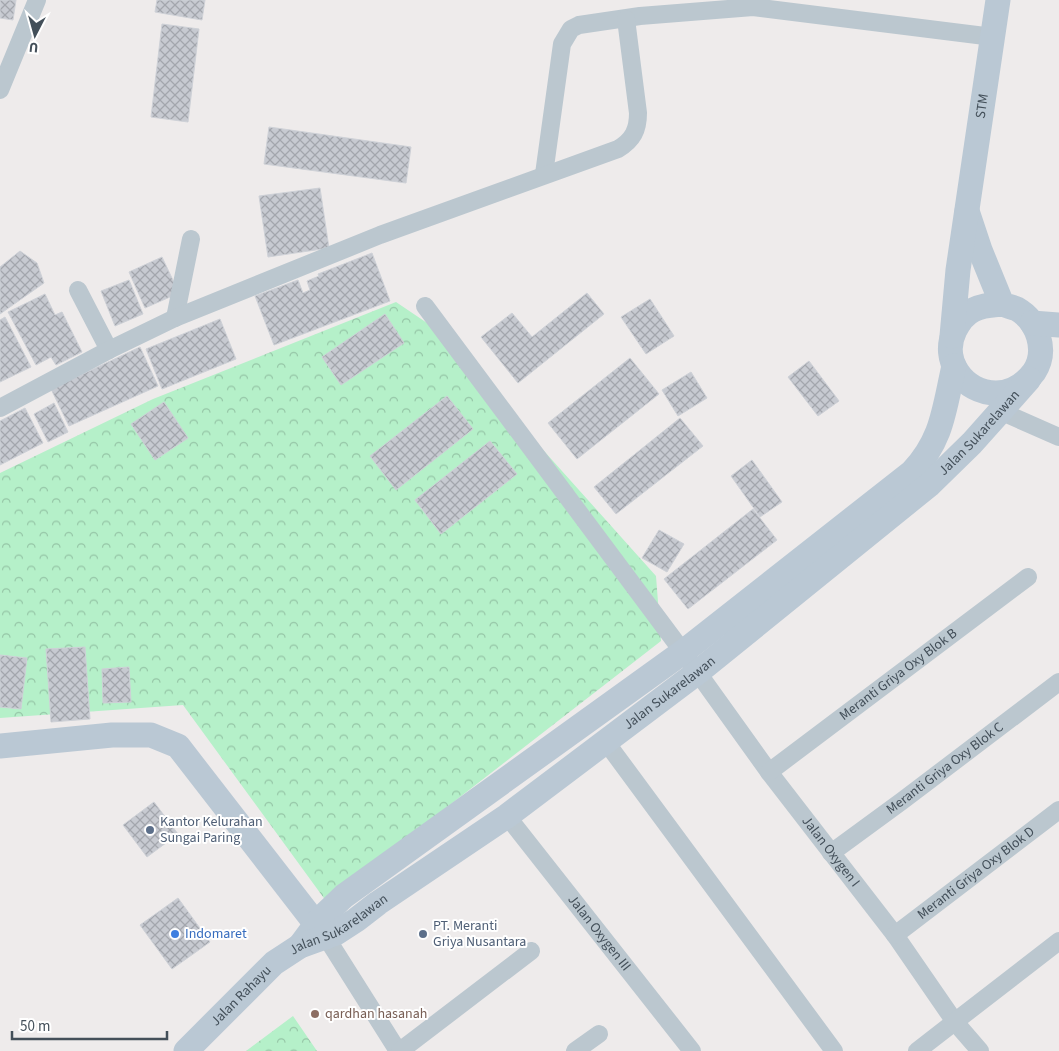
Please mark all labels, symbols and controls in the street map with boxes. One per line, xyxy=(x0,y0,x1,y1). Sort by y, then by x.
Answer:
north arrow xyxy=(10,10,60,60)
text: U xyxy=(28,37,39,57)
street label: STM xyxy=(971,92,994,120)
street label: Jalan Sukarelawan xyxy=(934,386,1025,480)
street label: Meranti Griya Oxy Blok B xyxy=(835,624,961,725)
street label: Jalan Sukarelawan xyxy=(620,652,720,735)
street label: Meranti Griya Oxy Blok C xyxy=(882,717,1008,819)
place label: Kantor Kelurahan Sungai Paring xyxy=(160,812,263,848)
street label: Jalan Oxygen I xyxy=(797,812,864,891)
street label: Meranti Griya Oxy Blok D xyxy=(913,822,1039,924)
marker: Kantor Kelurahan Sungai Paring xyxy=(144,824,156,836)
street label: Jalan Sukarelawan xyxy=(285,889,392,960)
street label: Jalan Oxygen III xyxy=(563,891,636,975)
place label: PT. Meranti Griya Nusantara xyxy=(433,916,526,952)
place label: Indomaret xyxy=(185,924,247,944)
marker: Indomaret xyxy=(169,928,181,940)
marker: PT. Meranti Griya Nusantara xyxy=(417,928,429,940)
street label: Jalan Rahayu xyxy=(206,961,276,1031)
place label: qardhan hasanah xyxy=(325,1004,427,1024)
scale bar xyxy=(12,1008,168,1040)
marker: qardhan hasanah xyxy=(309,1008,321,1020)
text: 50 m xyxy=(20,1016,50,1037)

